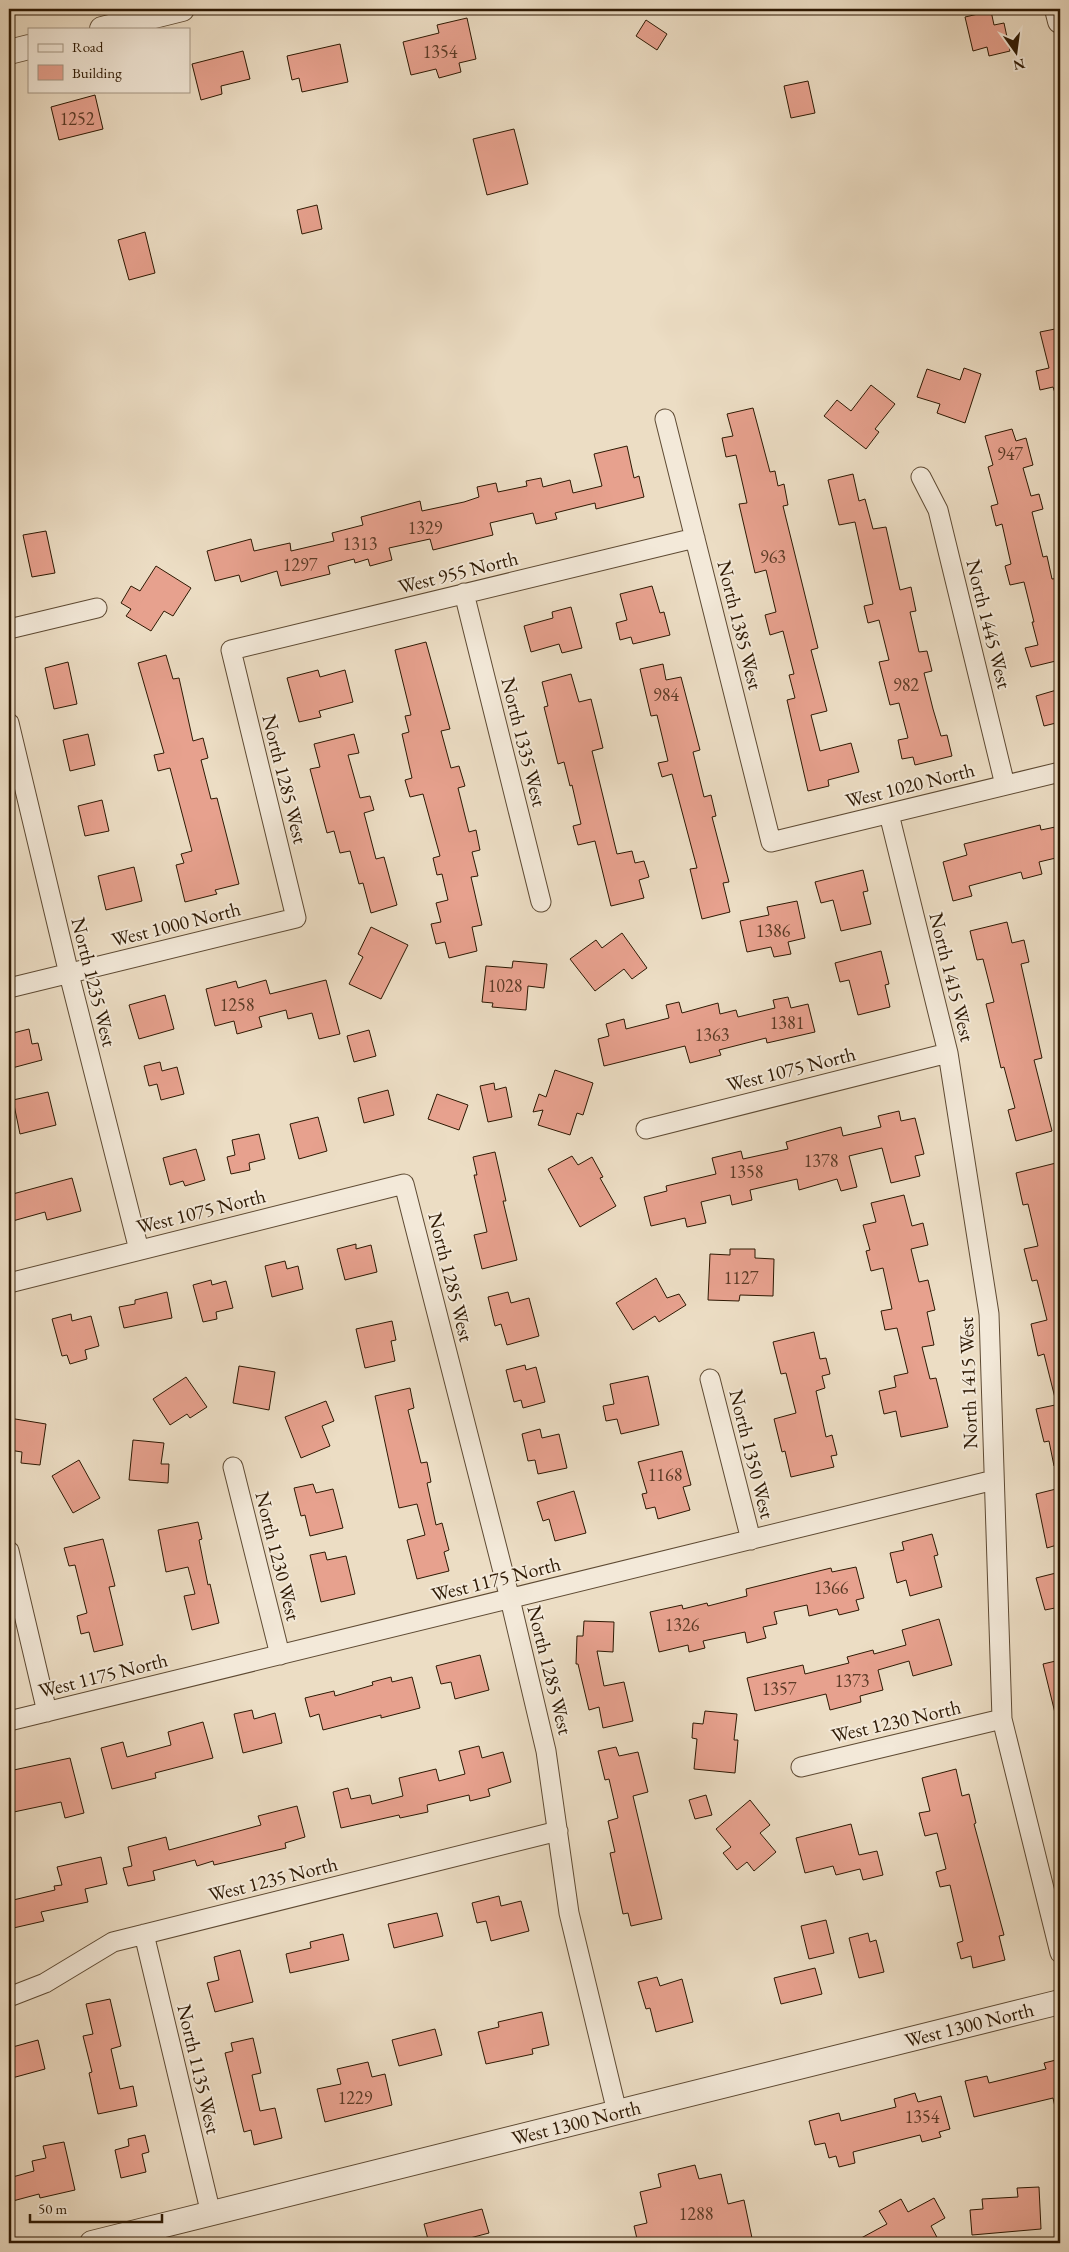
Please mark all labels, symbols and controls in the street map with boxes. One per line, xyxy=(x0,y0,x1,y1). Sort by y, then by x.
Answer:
legend xyxy=(28,28,190,92)
north arrow xyxy=(992,28,1042,78)
text: Road xyxy=(72,37,104,56)
house number: 1354 xyxy=(423,40,458,63)
text: N xyxy=(1011,55,1027,75)
text: Building xyxy=(72,63,122,82)
house number: 1252 xyxy=(60,107,95,130)
house number: 947 xyxy=(997,442,1023,465)
house number: 1329 xyxy=(408,516,443,539)
house number: 1313 xyxy=(343,532,377,555)
street label: West 955 North xyxy=(395,545,521,599)
house number: 963 xyxy=(760,545,786,568)
house number: 1297 xyxy=(283,553,318,576)
street label: North 1445 West xyxy=(960,557,1018,692)
street label: North 1385 West xyxy=(711,558,769,693)
house number: 982 xyxy=(893,673,919,696)
street label: North 1335 West xyxy=(495,675,553,810)
house number: 984 xyxy=(653,683,679,706)
street label: North 1285 West xyxy=(256,712,314,847)
street label: West 1020 North xyxy=(843,756,977,814)
street label: West 1000 North xyxy=(109,895,243,953)
street label: North 1415 West xyxy=(923,910,981,1045)
street label: North 1235 West xyxy=(65,915,123,1050)
house number: 1386 xyxy=(756,919,791,942)
house number: 1028 xyxy=(488,974,522,997)
house number: 1258 xyxy=(220,993,254,1016)
house number: 1381 xyxy=(770,1011,804,1034)
house number: 1363 xyxy=(695,1023,729,1046)
street label: West 1075 North xyxy=(724,1040,858,1098)
house number: 1378 xyxy=(804,1149,838,1172)
house number: 1358 xyxy=(729,1160,763,1183)
street label: West 1075 North xyxy=(134,1182,268,1240)
street label: North 1285 West xyxy=(422,1210,480,1345)
house number: 1127 xyxy=(724,1266,759,1289)
street label: North 1415 West xyxy=(953,1316,983,1450)
street label: North 1350 West xyxy=(723,1387,781,1522)
house number: 1168 xyxy=(648,1463,682,1486)
street label: North 1230 West xyxy=(249,1489,307,1624)
street label: West 1175 North xyxy=(429,1550,563,1608)
house number: 1366 xyxy=(814,1576,849,1599)
street label: North 1285 West xyxy=(521,1603,579,1738)
house number: 1326 xyxy=(665,1613,700,1636)
street label: West 1175 North xyxy=(36,1646,170,1704)
house number: 1373 xyxy=(835,1669,869,1692)
house number: 1357 xyxy=(762,1677,797,1700)
street label: West 1230 North xyxy=(829,1693,963,1749)
street label: West 1235 North xyxy=(206,1850,340,1908)
street label: West 1300 North xyxy=(902,1996,1037,2053)
street label: North 1135 West xyxy=(171,2002,227,2137)
house number: 1229 xyxy=(338,2086,373,2109)
street label: West 1300 North xyxy=(509,2094,644,2151)
house number: 1354 xyxy=(905,2105,940,2128)
scale bar xyxy=(30,2192,162,2224)
text: 50 m xyxy=(38,2199,67,2218)
house number: 1288 xyxy=(679,2202,713,2225)

